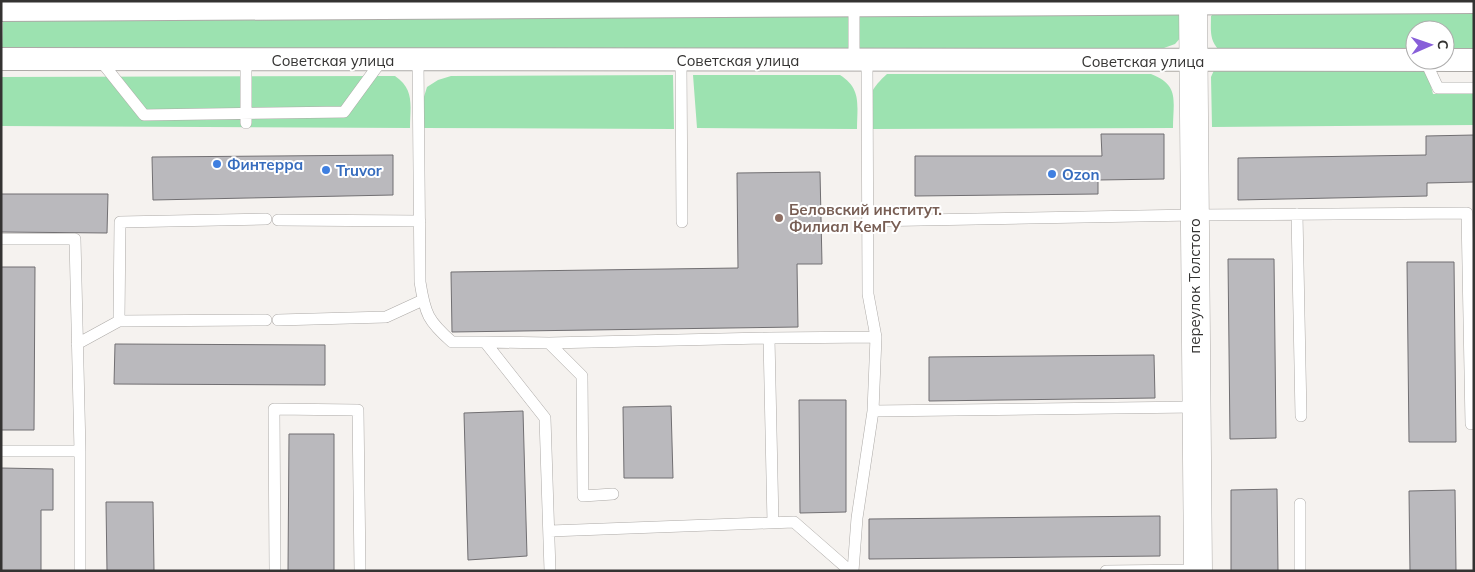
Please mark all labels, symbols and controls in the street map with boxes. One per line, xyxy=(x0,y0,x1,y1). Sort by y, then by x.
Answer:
north arrow xyxy=(1405,20,1455,70)
text: С xyxy=(1434,39,1452,50)
street label: Советская улица xyxy=(272,51,394,70)
street label: Советская улица xyxy=(677,51,799,70)
street label: Советская улица xyxy=(1082,52,1204,71)
place label: Финтерра xyxy=(227,155,303,174)
marker: Финтерра xyxy=(211,158,223,170)
place label: Truvor xyxy=(336,161,382,180)
marker: Truvor xyxy=(320,164,332,176)
place label: Ozon xyxy=(1062,165,1099,184)
marker: Ozon xyxy=(1046,168,1058,180)
place label: Беловский институт. Филиал КемГУ xyxy=(789,200,942,236)
marker: Беловский институт. Филиал КемГУ xyxy=(773,212,785,224)
street label: переулок Толстого xyxy=(1185,218,1204,354)

